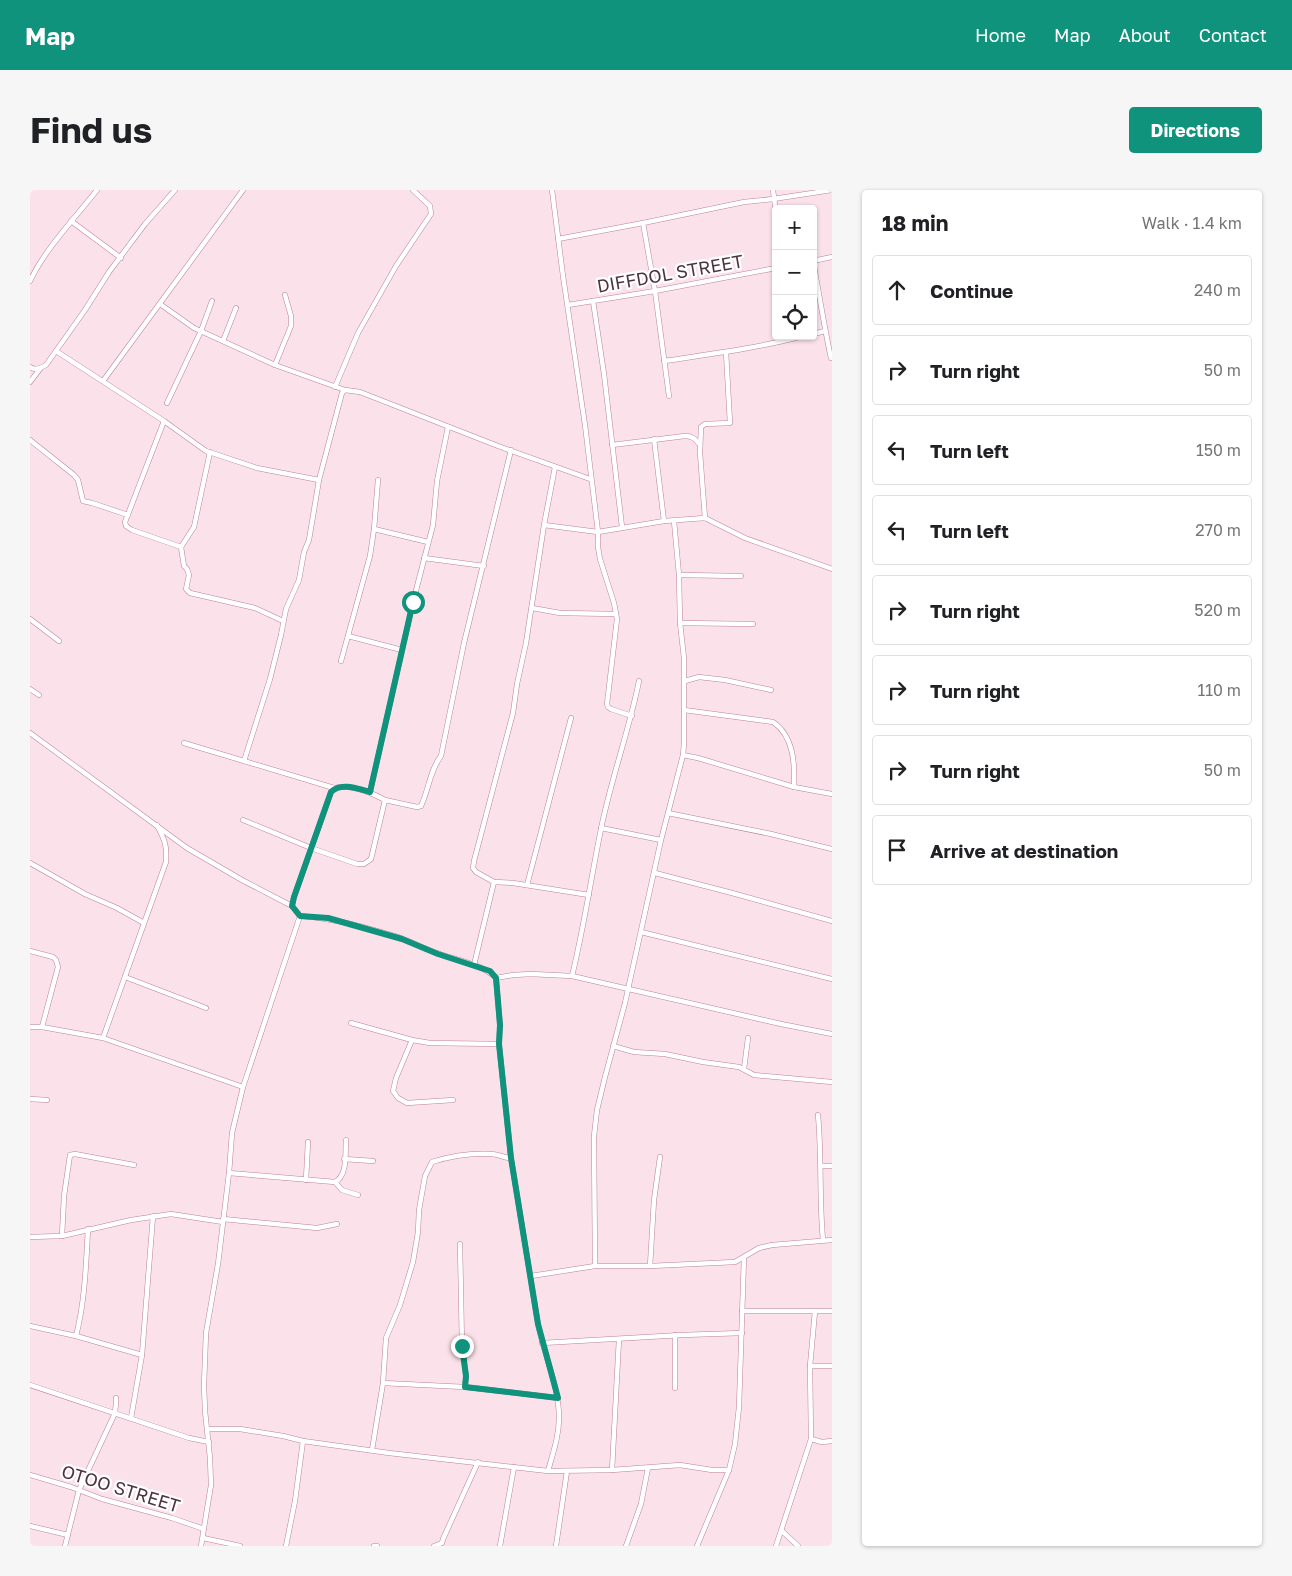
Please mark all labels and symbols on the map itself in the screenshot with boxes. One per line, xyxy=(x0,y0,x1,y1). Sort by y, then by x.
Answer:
street label: DIFFDOL STREET xyxy=(595,249,745,297)
route start xyxy=(402,591,425,614)
route end xyxy=(451,1335,474,1358)
street label: OTOO STREET xyxy=(59,1460,183,1516)

